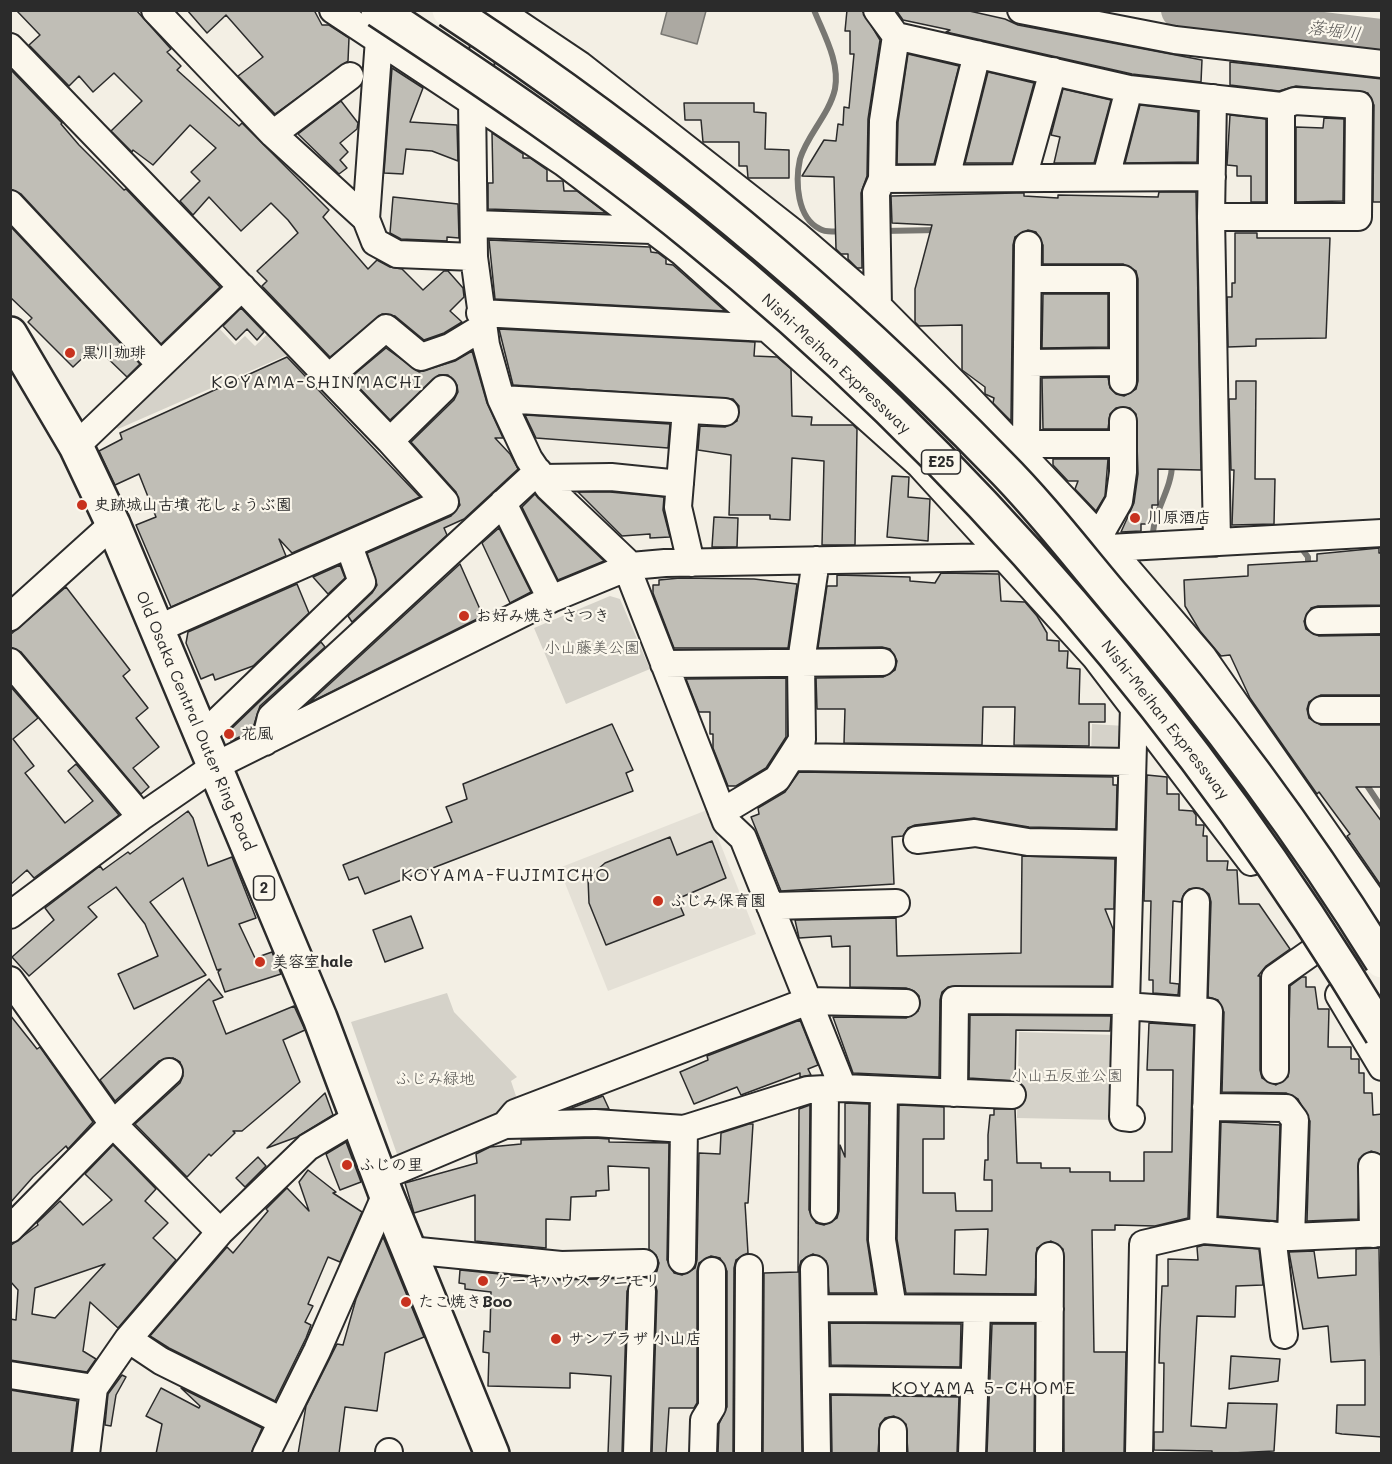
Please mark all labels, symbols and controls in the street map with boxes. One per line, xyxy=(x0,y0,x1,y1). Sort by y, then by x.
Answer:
water label: 落堀川 xyxy=(1306,17,1362,45)
street label: Nishi-Meihan Expressway xyxy=(757,290,915,438)
place label: 黒川珈琲 xyxy=(82,343,146,363)
marker: 黒川珈琲 xyxy=(63,346,77,360)
district label: KOYAMA-SHINMACHI xyxy=(211,371,423,393)
road number: E25 xyxy=(922,450,960,474)
place label: 史跡城山古墳 花しょうぶ園 xyxy=(94,495,292,515)
marker: 史跡城山古墳 花しょうぶ園 xyxy=(75,498,89,512)
place label: 川原酒店 xyxy=(1147,508,1211,528)
marker: 川原酒店 xyxy=(1128,511,1142,525)
street label: Old Osaka Central Outer Ring Road xyxy=(131,588,259,854)
place label: お好み焼き さつき xyxy=(476,606,610,626)
marker: お好み焼き さつき xyxy=(457,609,471,623)
street label: Nishi-Meihan Expressway xyxy=(1097,636,1233,804)
park label: 小山藤美公園 xyxy=(544,638,640,658)
place label: 花風 xyxy=(241,724,273,744)
marker: 花風 xyxy=(222,727,236,741)
district label: KOYAMA-FUJIMICHO xyxy=(401,864,611,886)
road number: 2 xyxy=(254,876,274,900)
place label: ふじみ保育園 xyxy=(670,891,766,911)
marker: ふじみ保育園 xyxy=(651,894,665,908)
place label: 美容室hale xyxy=(272,952,353,972)
marker: 美容室hale xyxy=(253,955,267,969)
park label: 小山五反並公園 xyxy=(1011,1066,1123,1086)
park label: ふじみ緑地 xyxy=(395,1069,475,1089)
place label: ふじの里 xyxy=(359,1155,423,1175)
marker: ふじの里 xyxy=(340,1158,354,1172)
place label: ケーキハウス タニモリ xyxy=(495,1271,661,1291)
marker: ケーキハウス タニモリ xyxy=(476,1274,490,1288)
place label: たこ焼きBoo xyxy=(418,1292,512,1312)
marker: たこ焼きBoo xyxy=(399,1295,413,1309)
place label: サンプラザ 小山店 xyxy=(568,1329,702,1349)
marker: サンプラザ 小山店 xyxy=(549,1332,563,1346)
district label: KOYAMA 5-CHOME xyxy=(891,1377,1077,1399)

